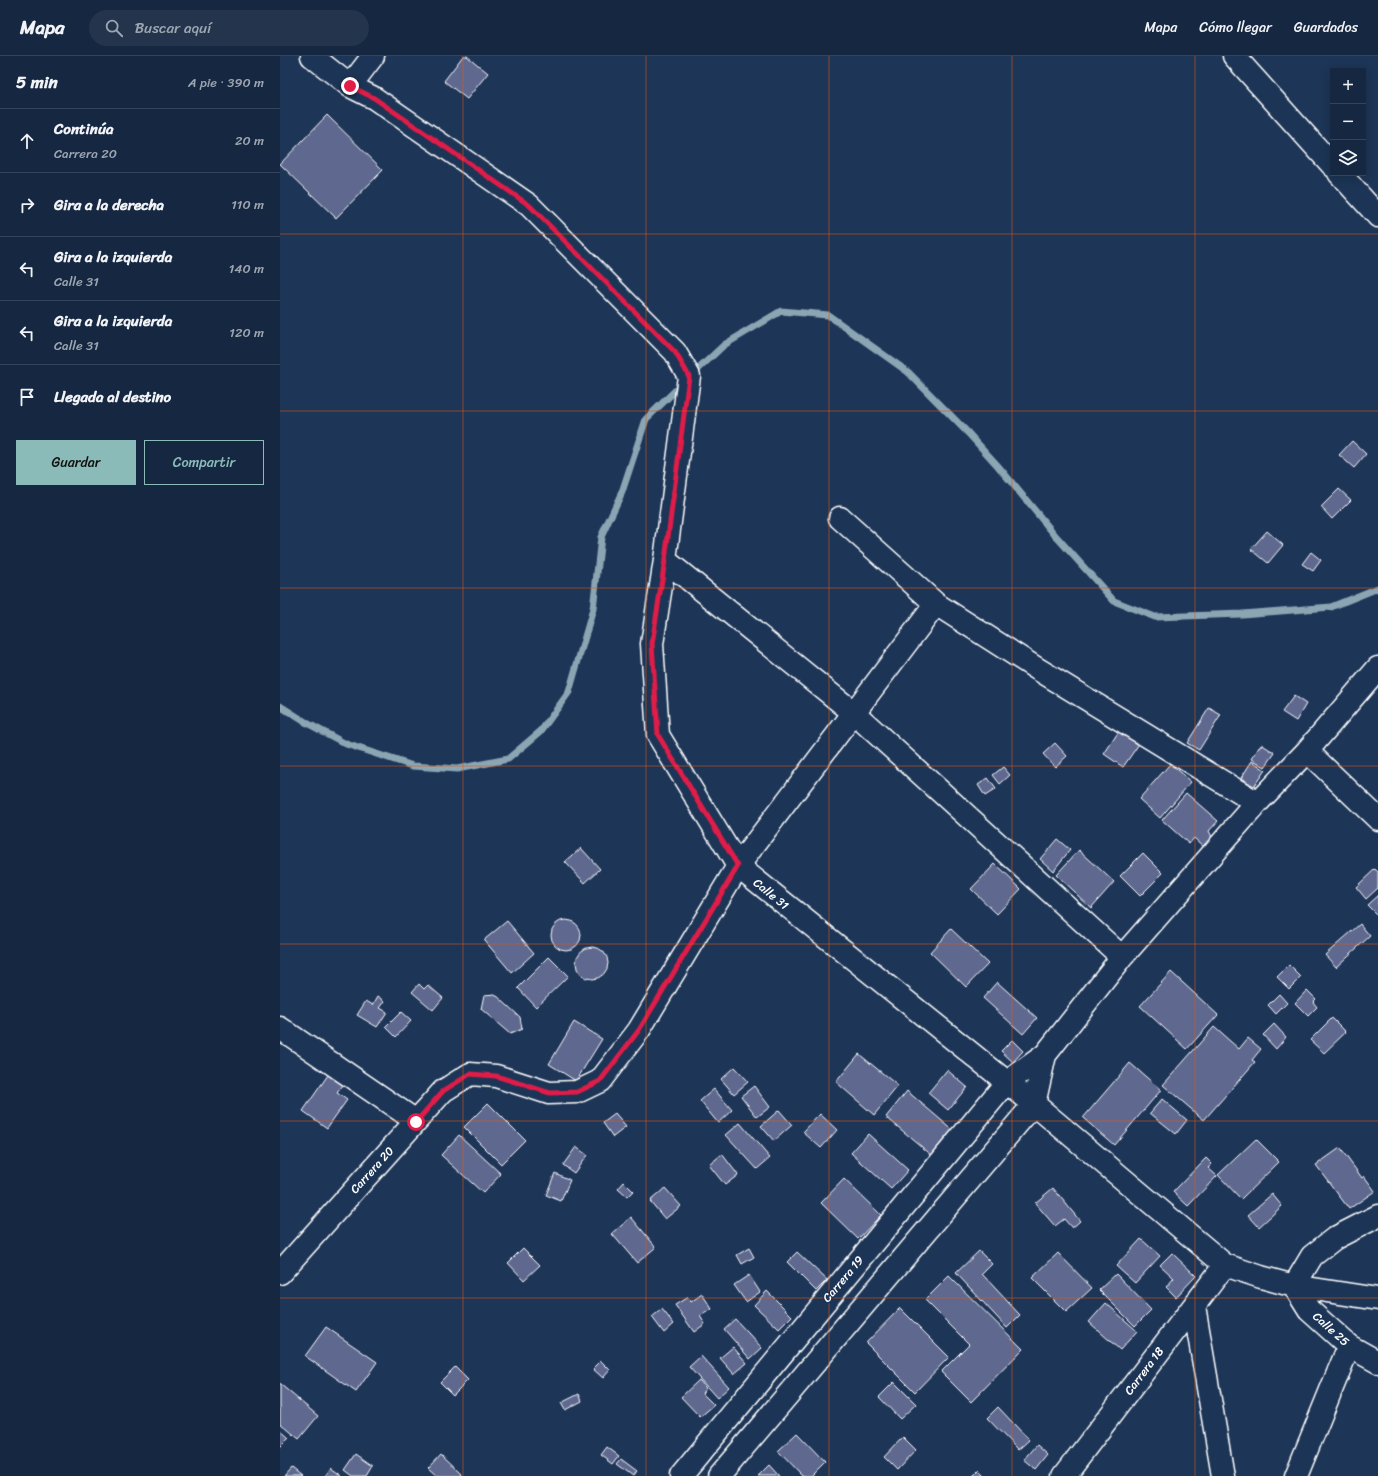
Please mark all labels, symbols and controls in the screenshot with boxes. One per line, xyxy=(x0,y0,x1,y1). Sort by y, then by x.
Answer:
search box xyxy=(89,10,369,46)
text: Mapa xyxy=(20,11,65,44)
text: Buscar aquí xyxy=(135,15,211,41)
text: Mapa xyxy=(1144,15,1177,40)
text: Cómo llegar xyxy=(1199,15,1272,40)
text: Guardados xyxy=(1294,15,1358,40)
icon: search xyxy=(103,17,125,39)
text: 5 min xyxy=(16,67,58,97)
map controls xyxy=(1330,68,1366,176)
button: + xyxy=(1330,68,1366,104)
text: A pie · 390 m xyxy=(188,71,264,94)
route end xyxy=(341,77,359,95)
button: − xyxy=(1330,104,1366,140)
text: Continúa xyxy=(54,116,113,142)
text: 20 m xyxy=(235,129,264,152)
icon: ahead xyxy=(16,130,38,152)
button: layers xyxy=(1330,140,1366,176)
text: Carrera 20 xyxy=(54,142,117,165)
text: Gira a la derecha xyxy=(54,192,164,218)
text: 110 m xyxy=(231,193,264,216)
icon: right xyxy=(16,194,38,216)
text: Gira a la izquierda xyxy=(54,244,172,270)
text: 140 m xyxy=(229,257,264,280)
icon: left xyxy=(16,258,38,280)
text: Calle 31 xyxy=(54,270,99,293)
text: Gira a la izquierda xyxy=(54,308,172,334)
text: 120 m xyxy=(229,321,264,344)
icon: left xyxy=(16,322,38,344)
text: Calle 31 xyxy=(54,334,99,357)
text: Llegada al destino xyxy=(54,384,171,410)
icon: arrive xyxy=(16,386,38,408)
button: Guardar xyxy=(16,440,136,485)
button: Compartir xyxy=(144,440,264,485)
street label: Calle 31 xyxy=(748,872,794,916)
route start xyxy=(407,1113,425,1131)
street label: Carrera 20 xyxy=(344,1141,400,1199)
street label: Carrera 19 xyxy=(817,1250,869,1308)
street label: Calle 25 xyxy=(1307,1306,1355,1352)
street label: Carrera 18 xyxy=(1118,1342,1170,1400)

